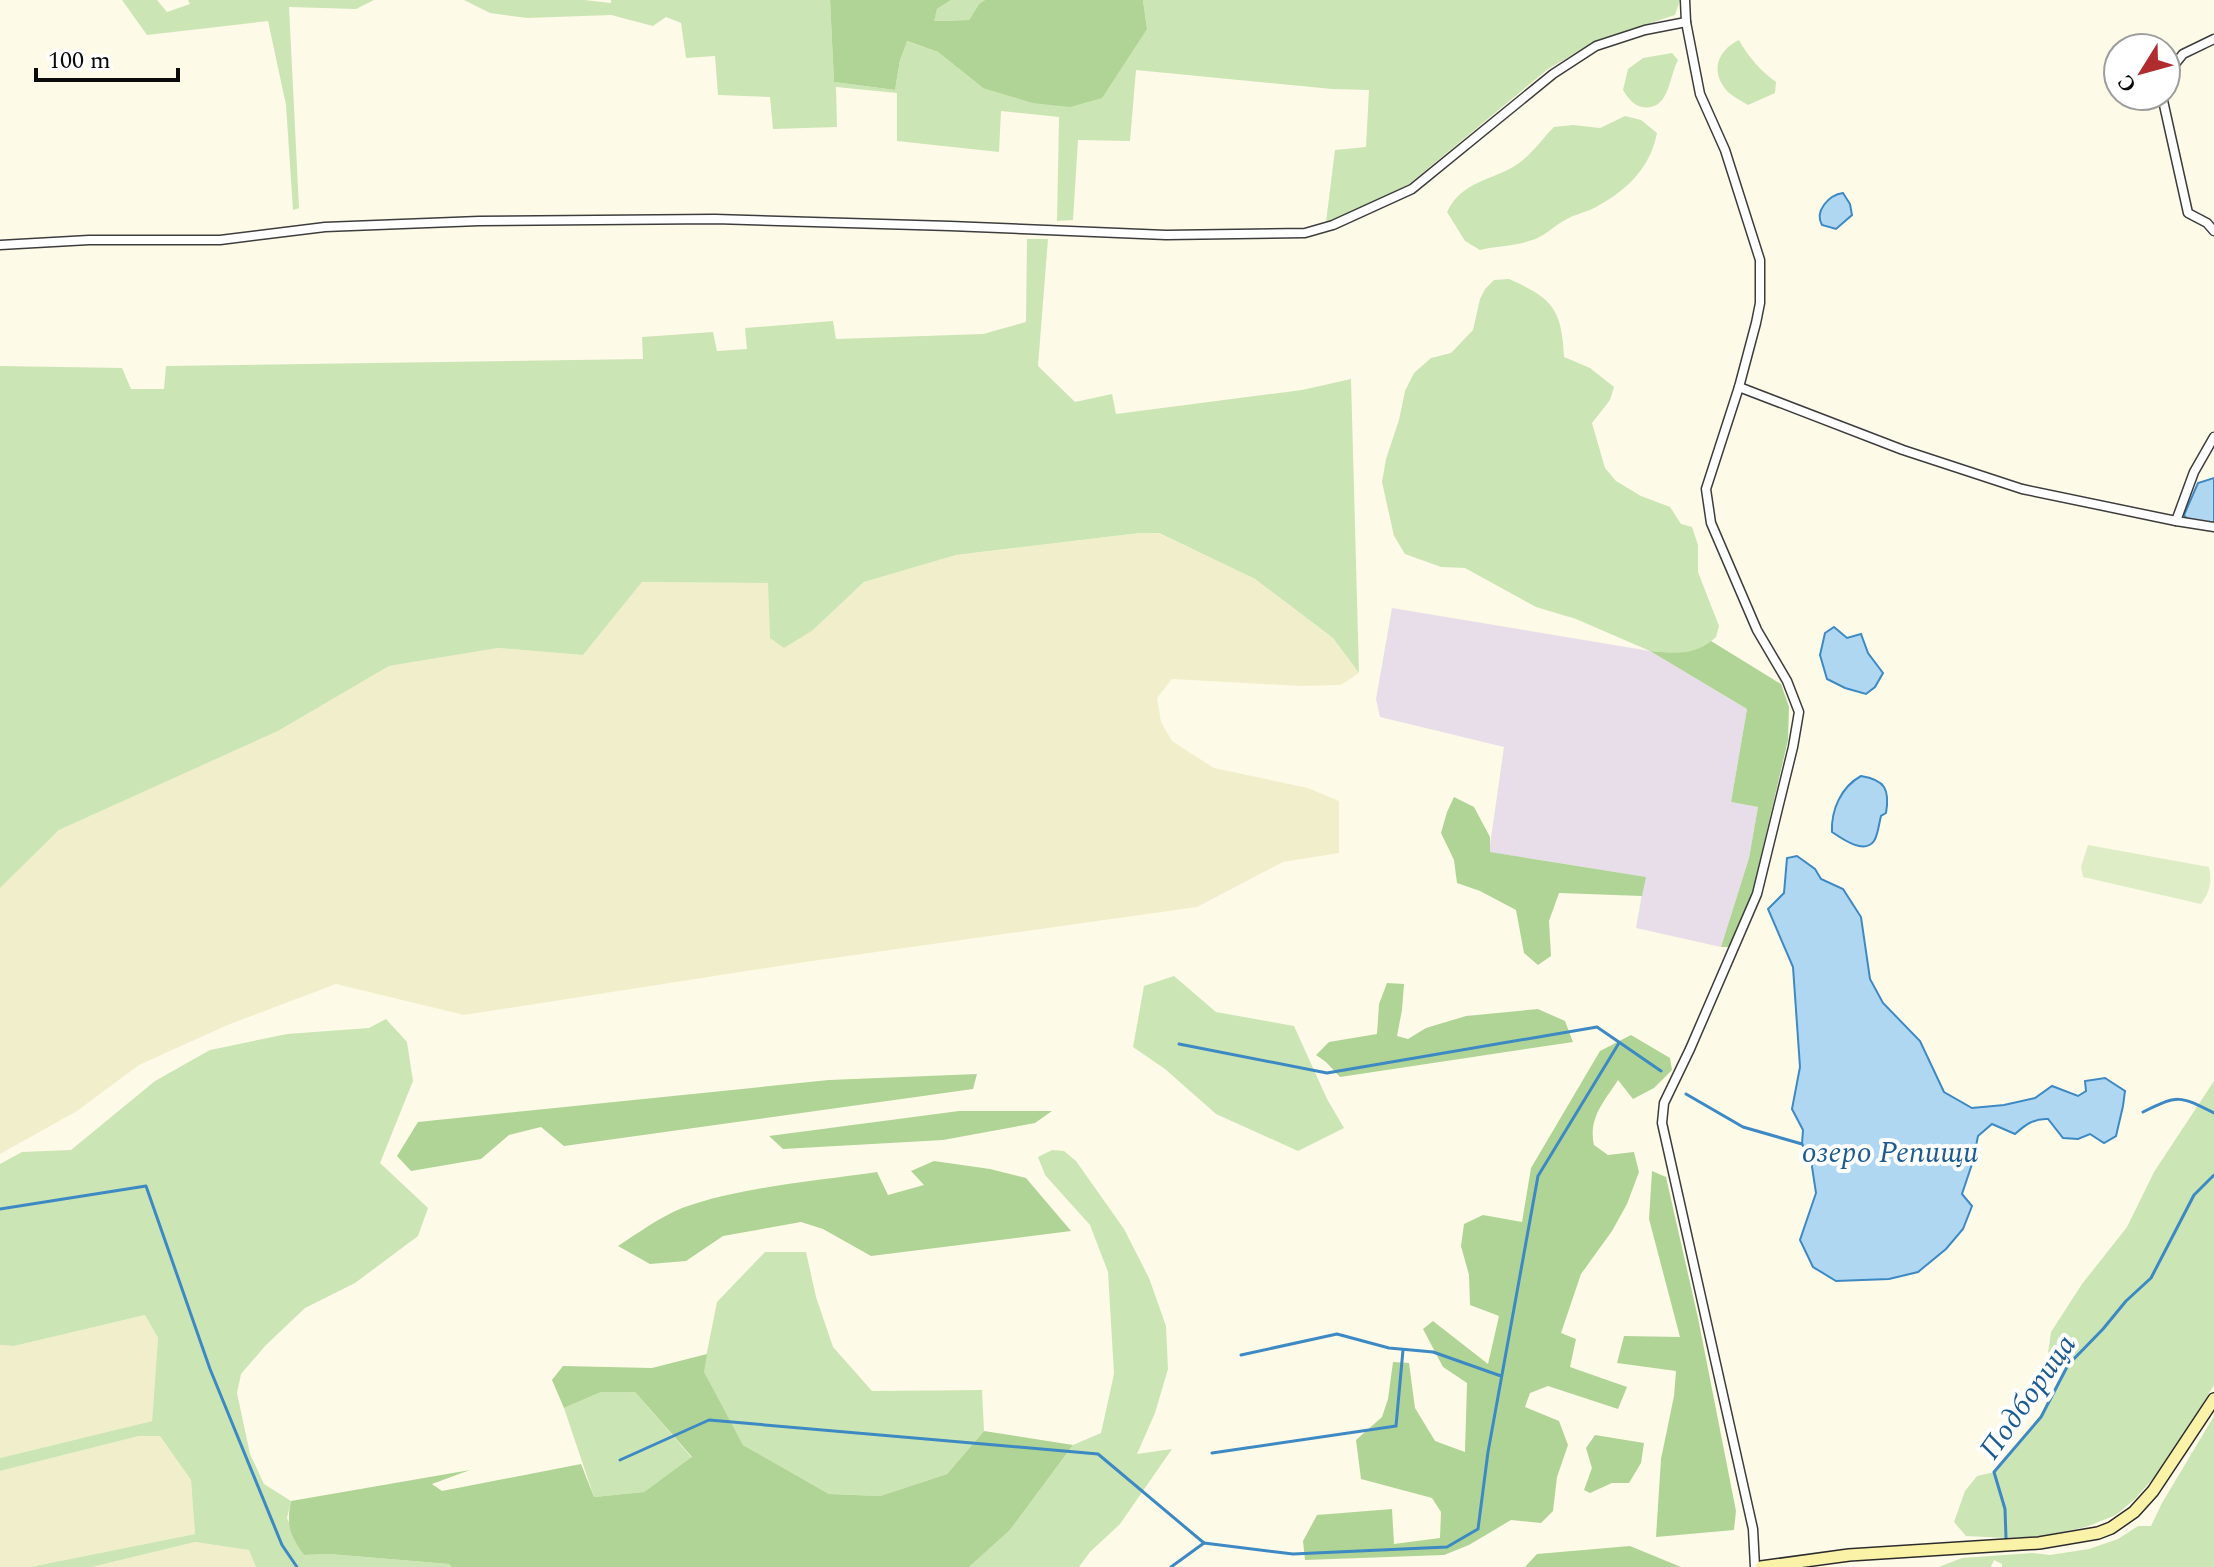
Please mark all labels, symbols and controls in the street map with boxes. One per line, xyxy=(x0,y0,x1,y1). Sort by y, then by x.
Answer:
scale bar xyxy=(36,32,178,82)
north arrow xyxy=(2102,32,2182,112)
text: 100 m xyxy=(48,43,111,79)
text: С xyxy=(2109,67,2145,99)
water label: озеро Репищи xyxy=(1802,1130,1979,1176)
water label: Подборица xyxy=(1968,1325,2088,1469)

